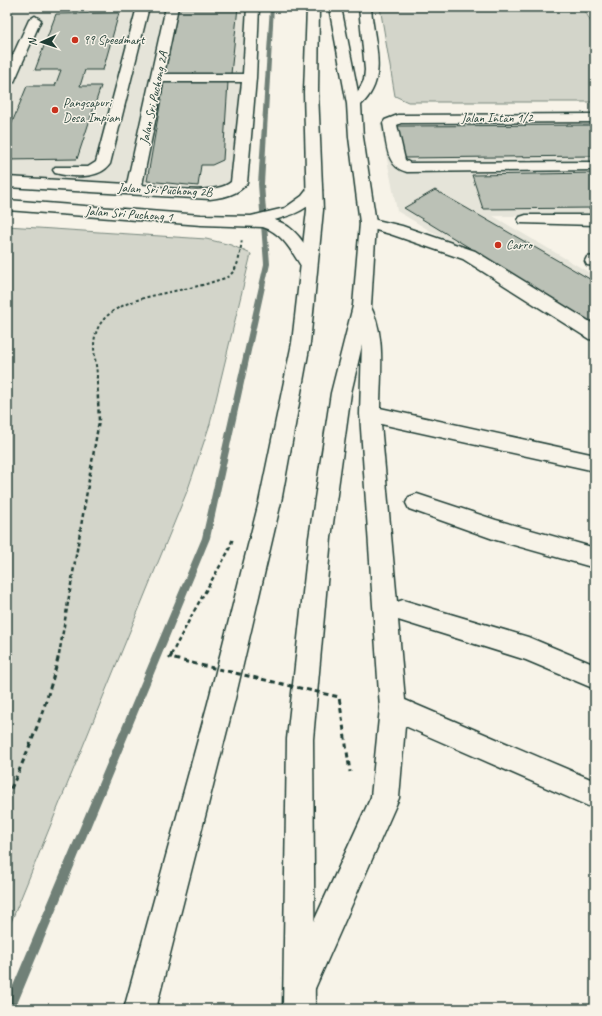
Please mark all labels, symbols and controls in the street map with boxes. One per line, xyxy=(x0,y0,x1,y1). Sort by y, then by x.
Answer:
north arrow xyxy=(22,22,62,62)
place label: 99 Speedmart xyxy=(83,32,146,48)
marker: 99 Speedmart xyxy=(70,35,80,45)
text: N xyxy=(25,37,39,46)
street label: Jalan Sri Puchong 2A xyxy=(136,50,172,147)
place label: Pangsapuri Desa Impian xyxy=(63,95,121,126)
marker: Pangsapuri Desa Impian xyxy=(50,105,60,115)
street label: Jalan Intan 1/2 xyxy=(460,110,534,126)
street label: Jalan Sri Puchong 2B xyxy=(116,179,214,201)
street label: Jalan Sri Puchong 1 xyxy=(84,203,174,225)
place label: Carro xyxy=(506,237,533,253)
marker: Carro xyxy=(493,240,503,250)

